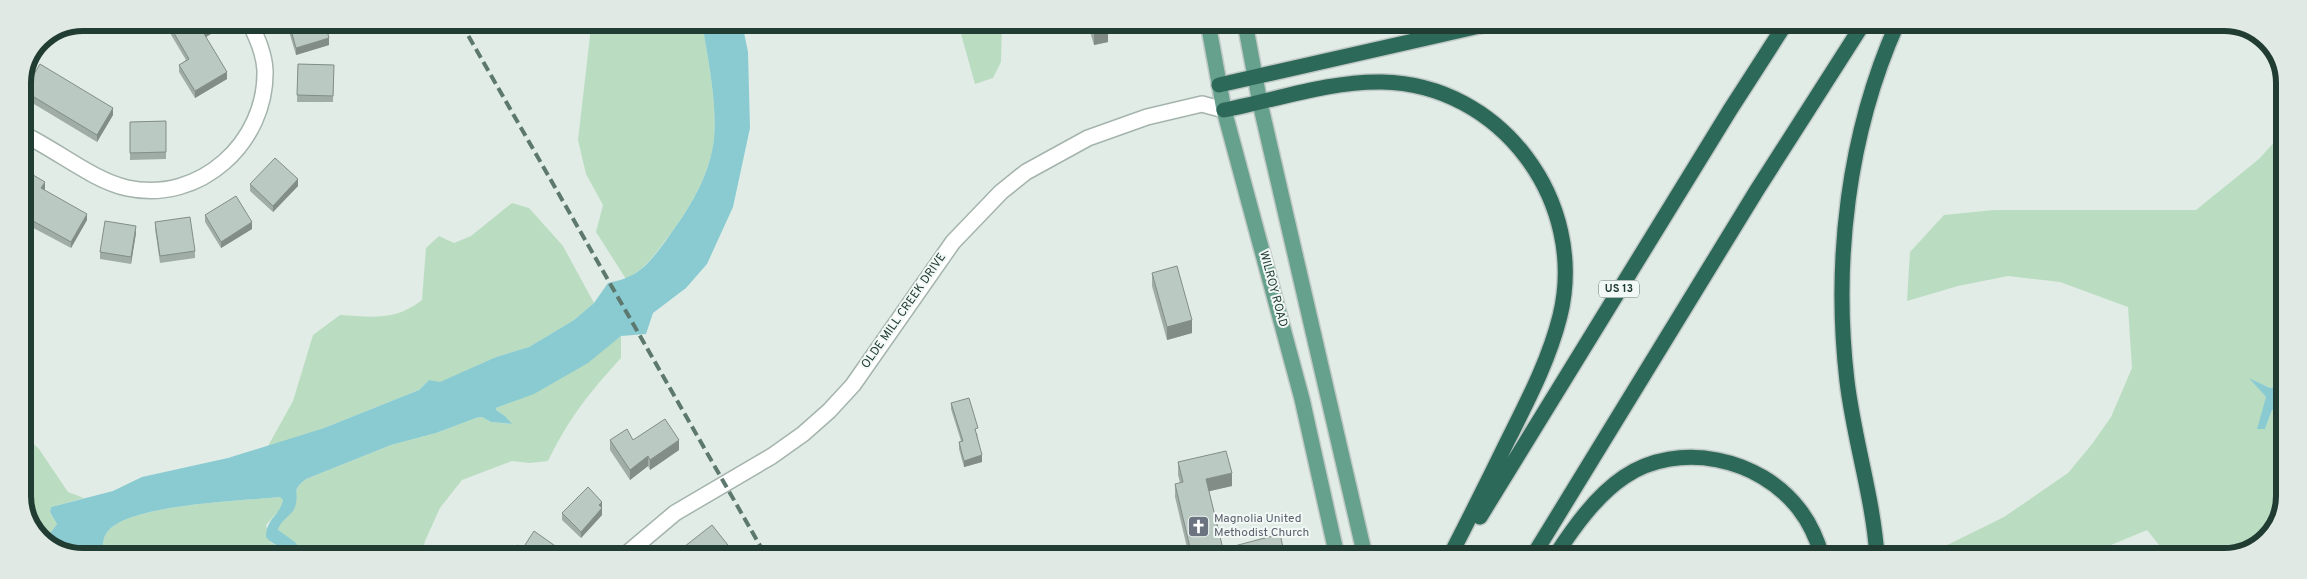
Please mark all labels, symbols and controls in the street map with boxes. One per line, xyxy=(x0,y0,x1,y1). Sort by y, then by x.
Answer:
street label: WILROY ROAD xyxy=(1255,249,1291,329)
street label: OLDE MILL CREEK DRIVE xyxy=(858,250,950,372)
road number: US 13 xyxy=(1599,280,1639,298)
place label: Magnolia United Methodist Church xyxy=(1214,511,1309,541)
church icon: Magnolia United Methodist Church xyxy=(1186,514,1210,538)

